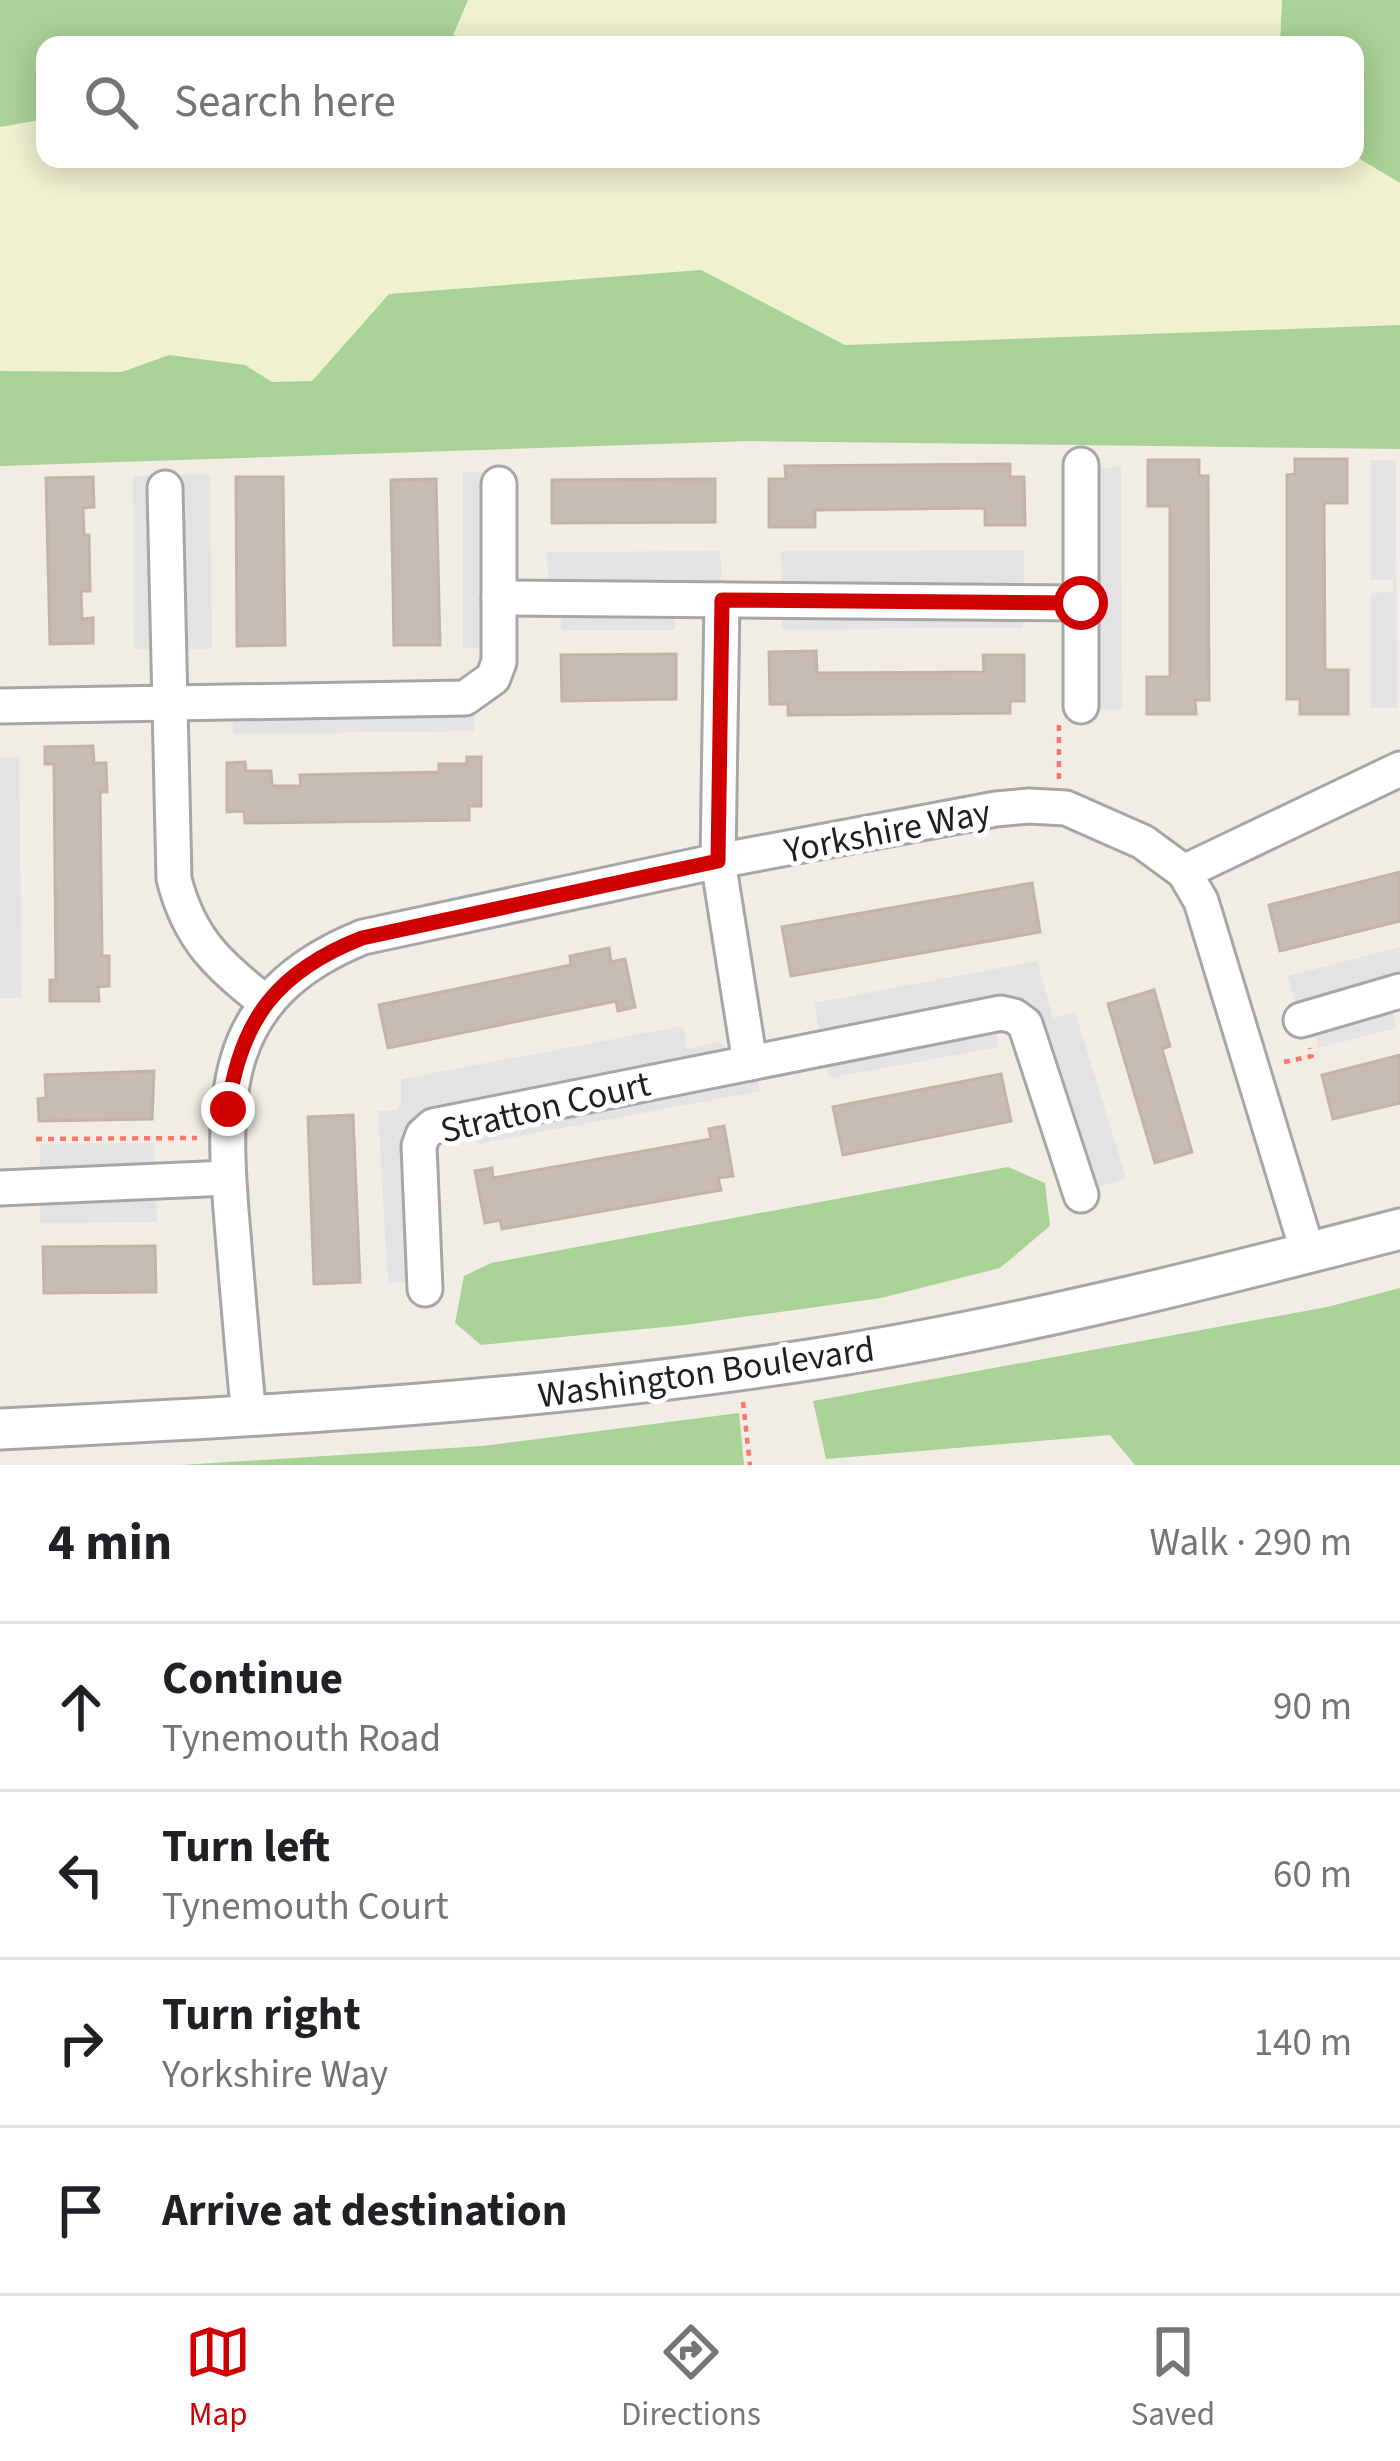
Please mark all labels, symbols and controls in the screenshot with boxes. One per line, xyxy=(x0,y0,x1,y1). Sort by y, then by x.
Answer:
search box xyxy=(36,36,1364,168)
icon: search xyxy=(78,69,144,135)
text: Search here xyxy=(174,70,396,134)
route start xyxy=(1054,576,1108,630)
street label: Yorkshire Way xyxy=(779,786,995,877)
street label: Stratton Court xyxy=(436,1059,655,1156)
route end xyxy=(201,1082,255,1136)
street label: Washington Boulevard xyxy=(535,1324,878,1421)
text: 4 min xyxy=(48,1507,172,1579)
text: Walk · 290 m xyxy=(1149,1515,1352,1571)
text: Continue xyxy=(162,1647,343,1711)
icon: ahead xyxy=(48,1674,114,1740)
text: 90 m xyxy=(1273,1679,1352,1735)
text: Tynemouth Road xyxy=(162,1711,441,1767)
text: Turn left xyxy=(162,1815,330,1879)
icon: left xyxy=(48,1842,114,1908)
text: 60 m xyxy=(1273,1847,1352,1903)
text: Tynemouth Court xyxy=(162,1879,449,1935)
text: Turn right xyxy=(162,1983,361,2047)
icon: right xyxy=(48,2010,114,2076)
text: 140 m xyxy=(1254,2015,1352,2071)
text: Yorkshire Way xyxy=(162,2047,388,2103)
icon: arrive xyxy=(48,2178,114,2244)
text: Arrive at destination xyxy=(162,2179,567,2243)
tab: Map xyxy=(185,2319,251,2438)
tab: Directions xyxy=(621,2319,761,2438)
tab: Saved xyxy=(1131,2319,1215,2438)

